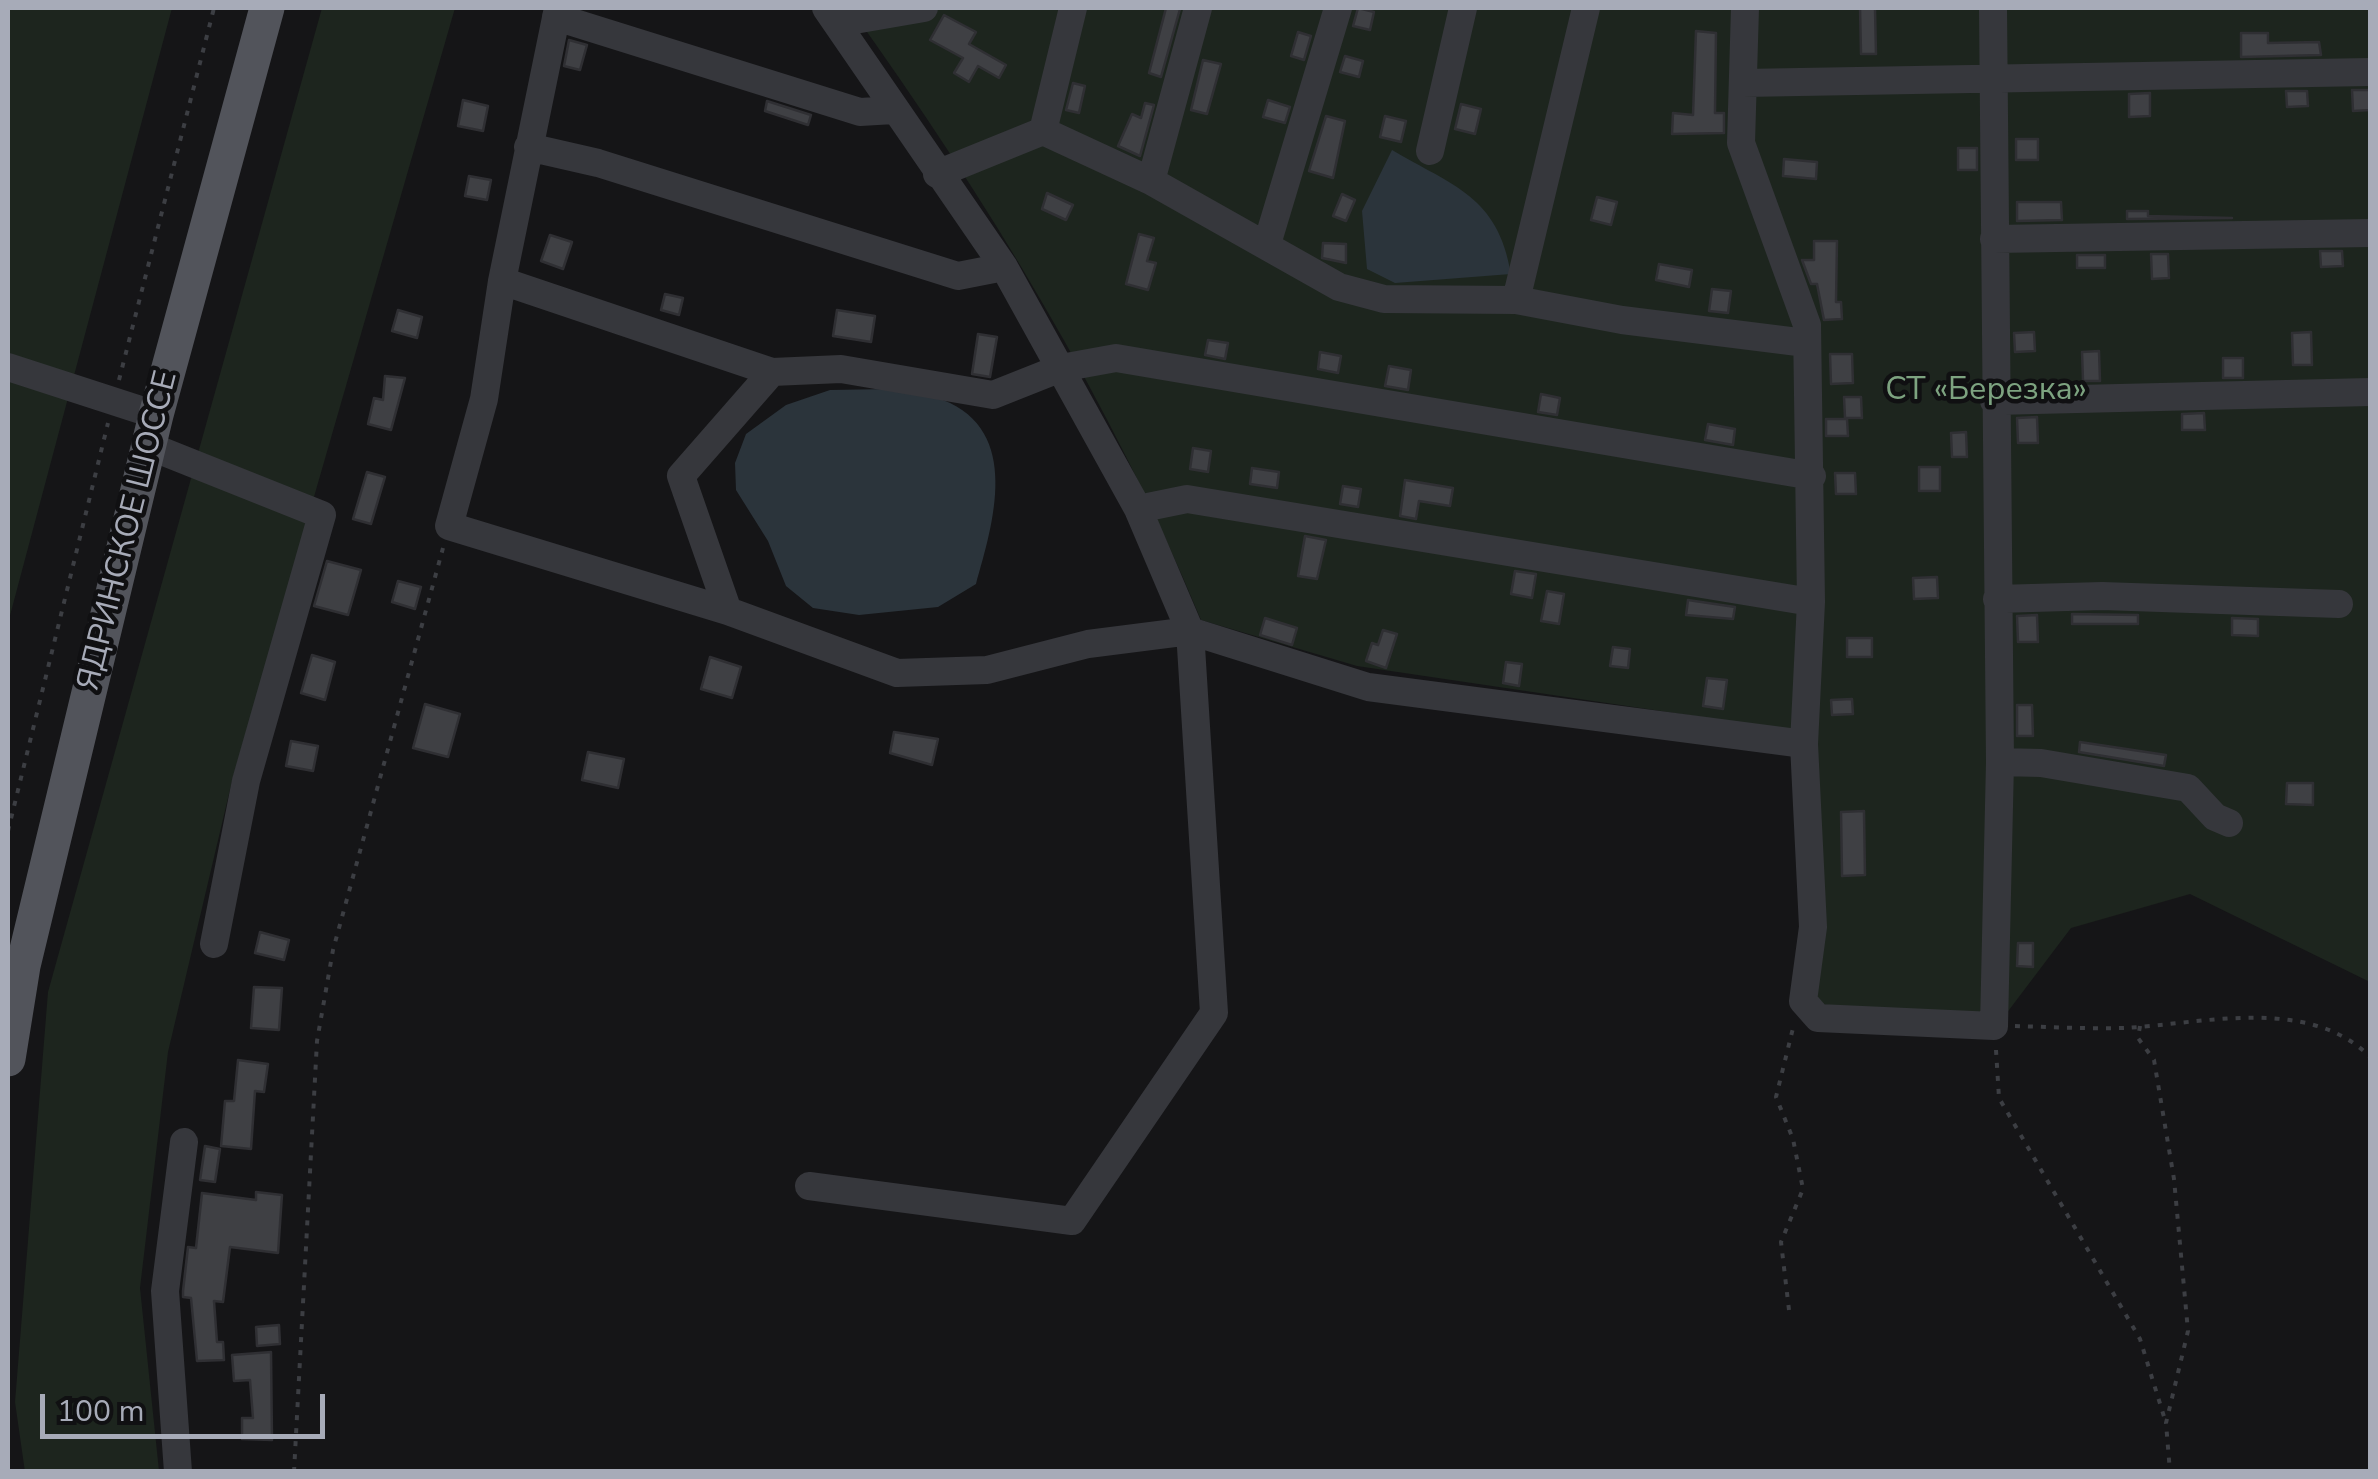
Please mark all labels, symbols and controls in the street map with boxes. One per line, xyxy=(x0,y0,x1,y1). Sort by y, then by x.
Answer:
street label: ЯДРИНСКОЕ ШОССЕ xyxy=(71,367,187,695)
park label: СТ «Березка» xyxy=(1885,372,2087,410)
scale bar xyxy=(45,1374,330,1436)
text: 100 m xyxy=(57,1391,144,1432)

